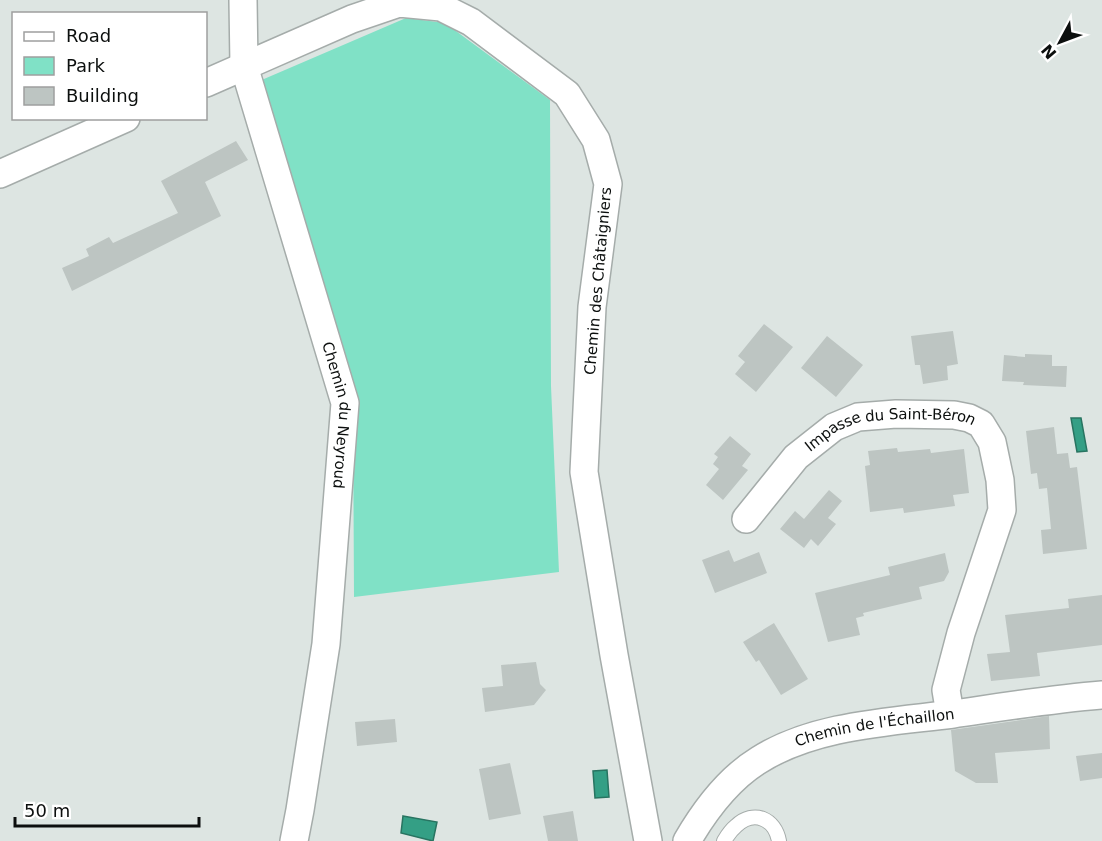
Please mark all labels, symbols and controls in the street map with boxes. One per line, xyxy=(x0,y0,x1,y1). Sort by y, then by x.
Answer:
legend xyxy=(12,12,207,120)
north arrow xyxy=(1030,12,1090,72)
text: Road xyxy=(66,25,111,46)
text: N xyxy=(1037,40,1061,63)
text: Park xyxy=(66,55,105,76)
text: Building xyxy=(66,85,139,106)
street label: Chemin des Châtaigniers xyxy=(581,186,615,376)
street label: Chemin du Neyroud xyxy=(318,339,354,489)
street label: Impasse du Saint-Béron xyxy=(801,405,979,455)
street label: Chemin de l'Échaillon xyxy=(792,705,956,751)
scale bar xyxy=(15,790,200,828)
text: 50 m xyxy=(24,800,70,821)

